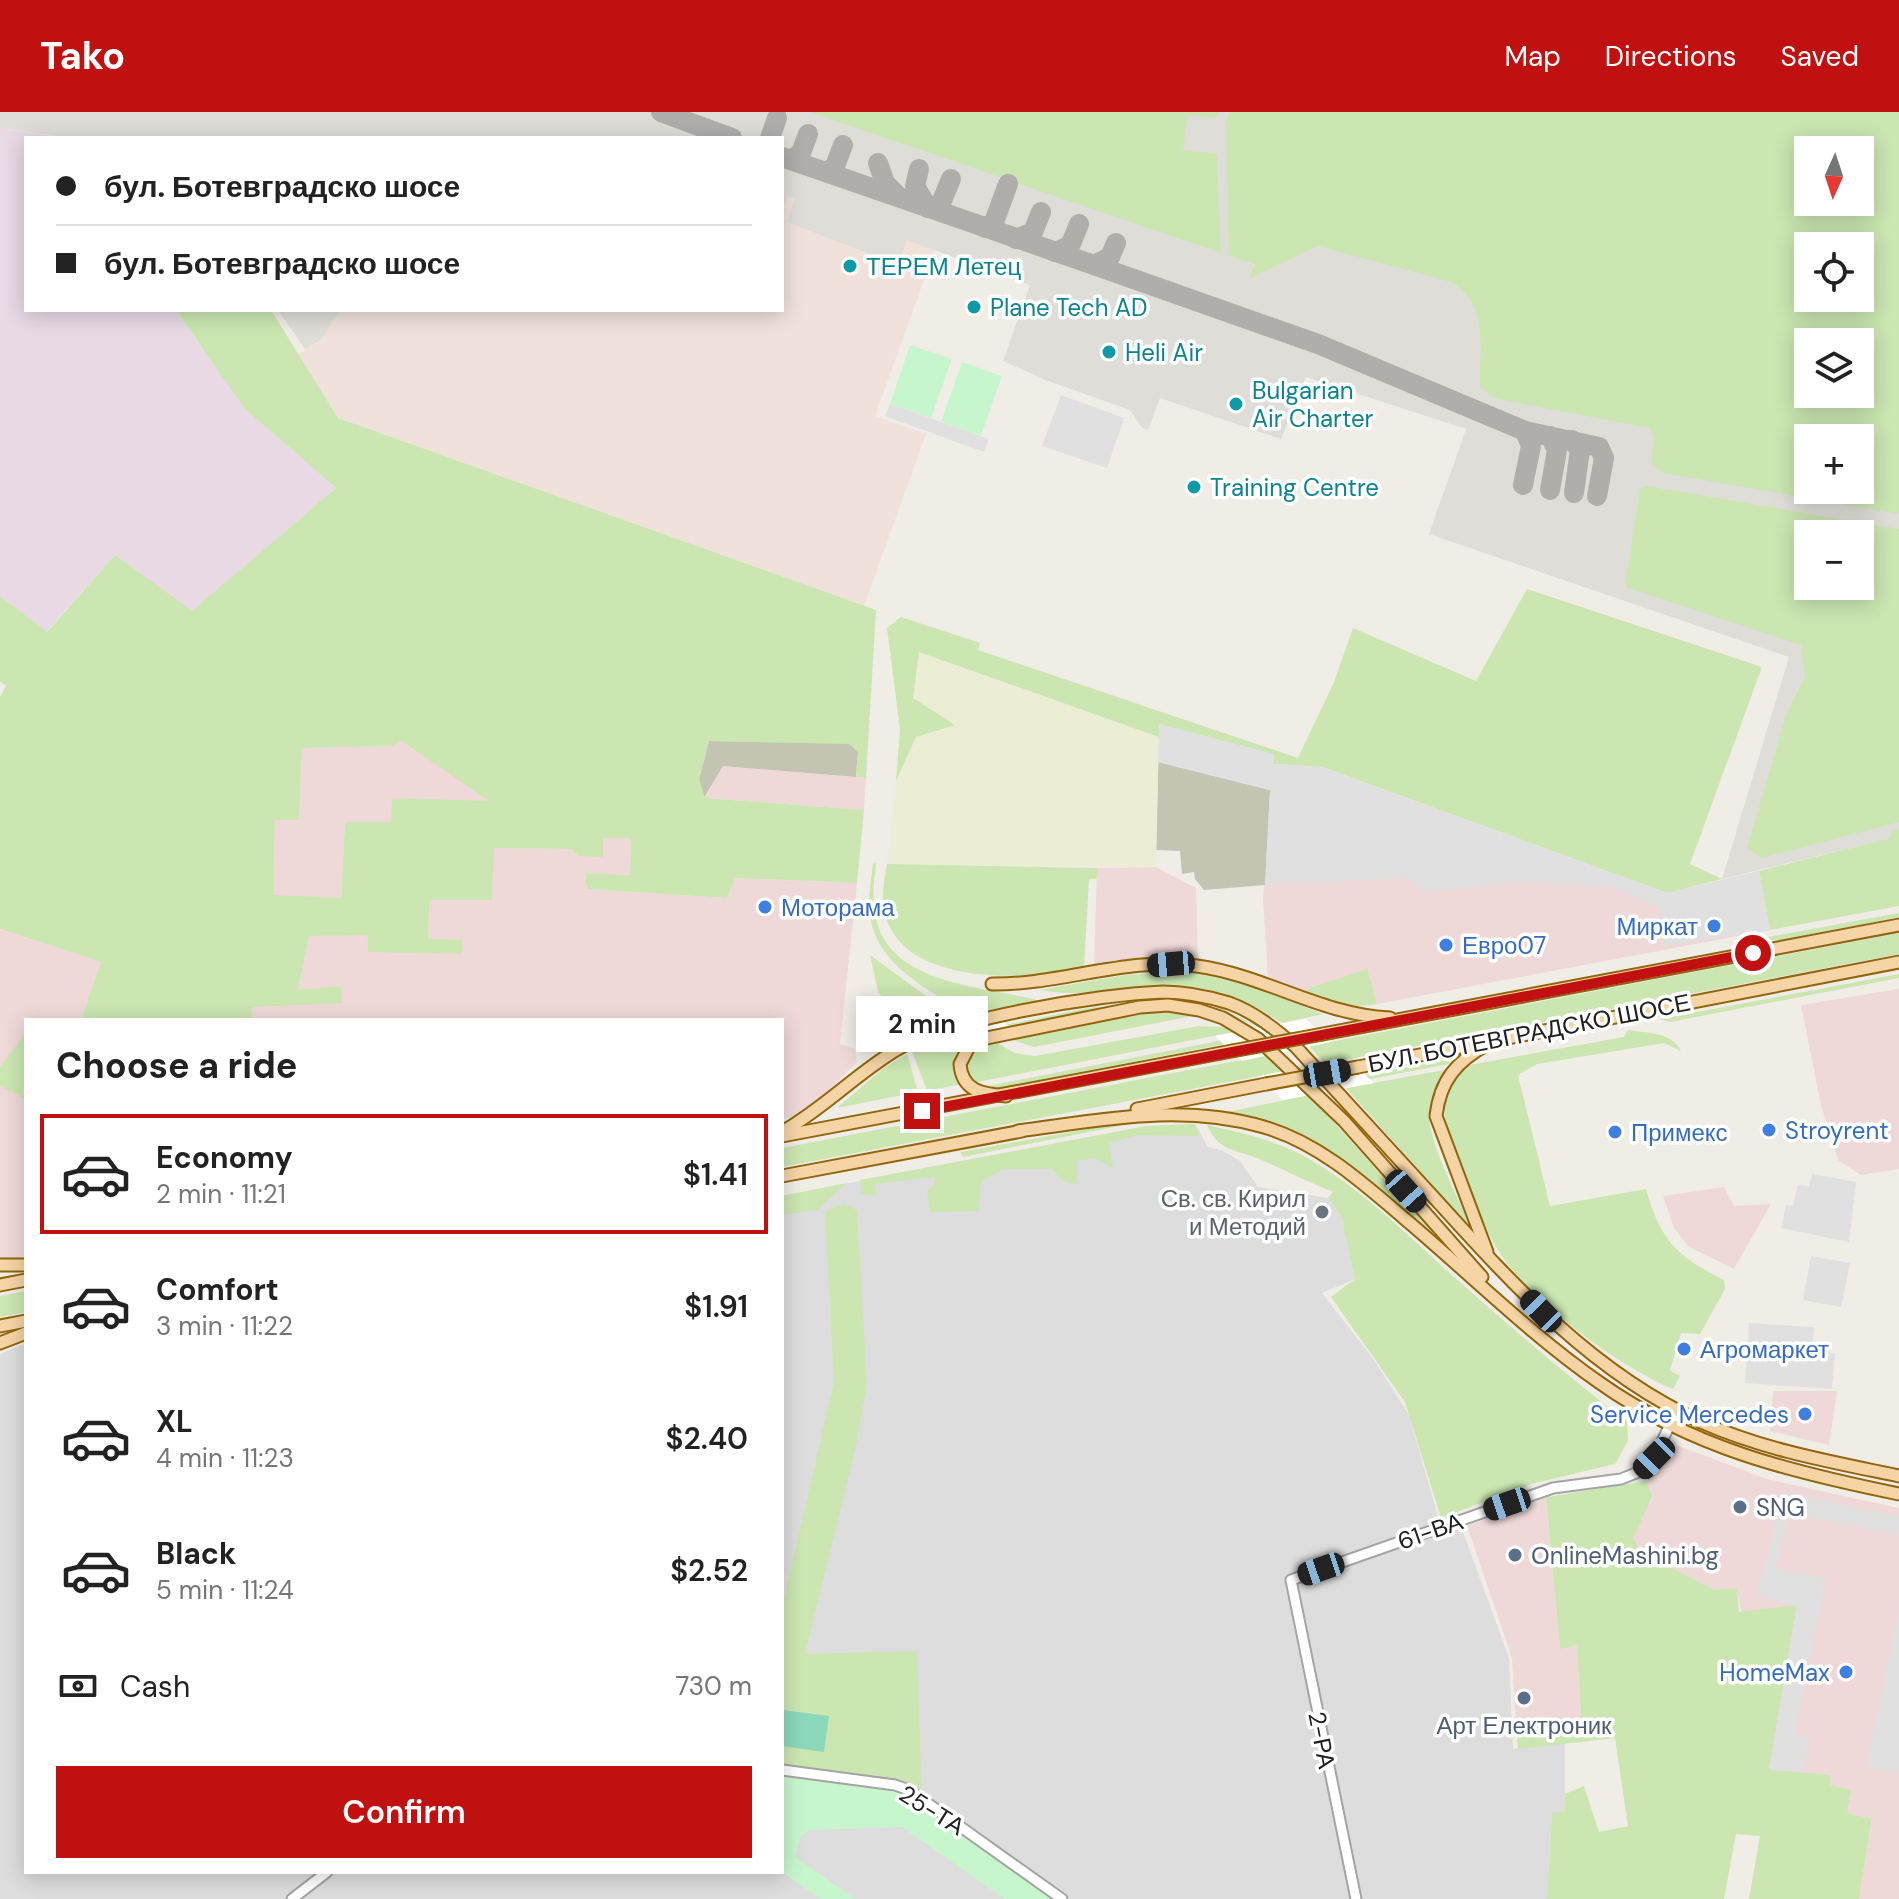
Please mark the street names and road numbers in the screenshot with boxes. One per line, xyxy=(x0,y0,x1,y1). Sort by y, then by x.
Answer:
street label: БУЛ. БОТЕВГРАДСКО ШОСЕ xyxy=(1365,986,1693,1080)
street label: 61-ВА xyxy=(1393,1505,1467,1557)
street label: 2-РА xyxy=(1301,1709,1343,1771)
street label: 25-ТА xyxy=(894,1778,970,1842)

